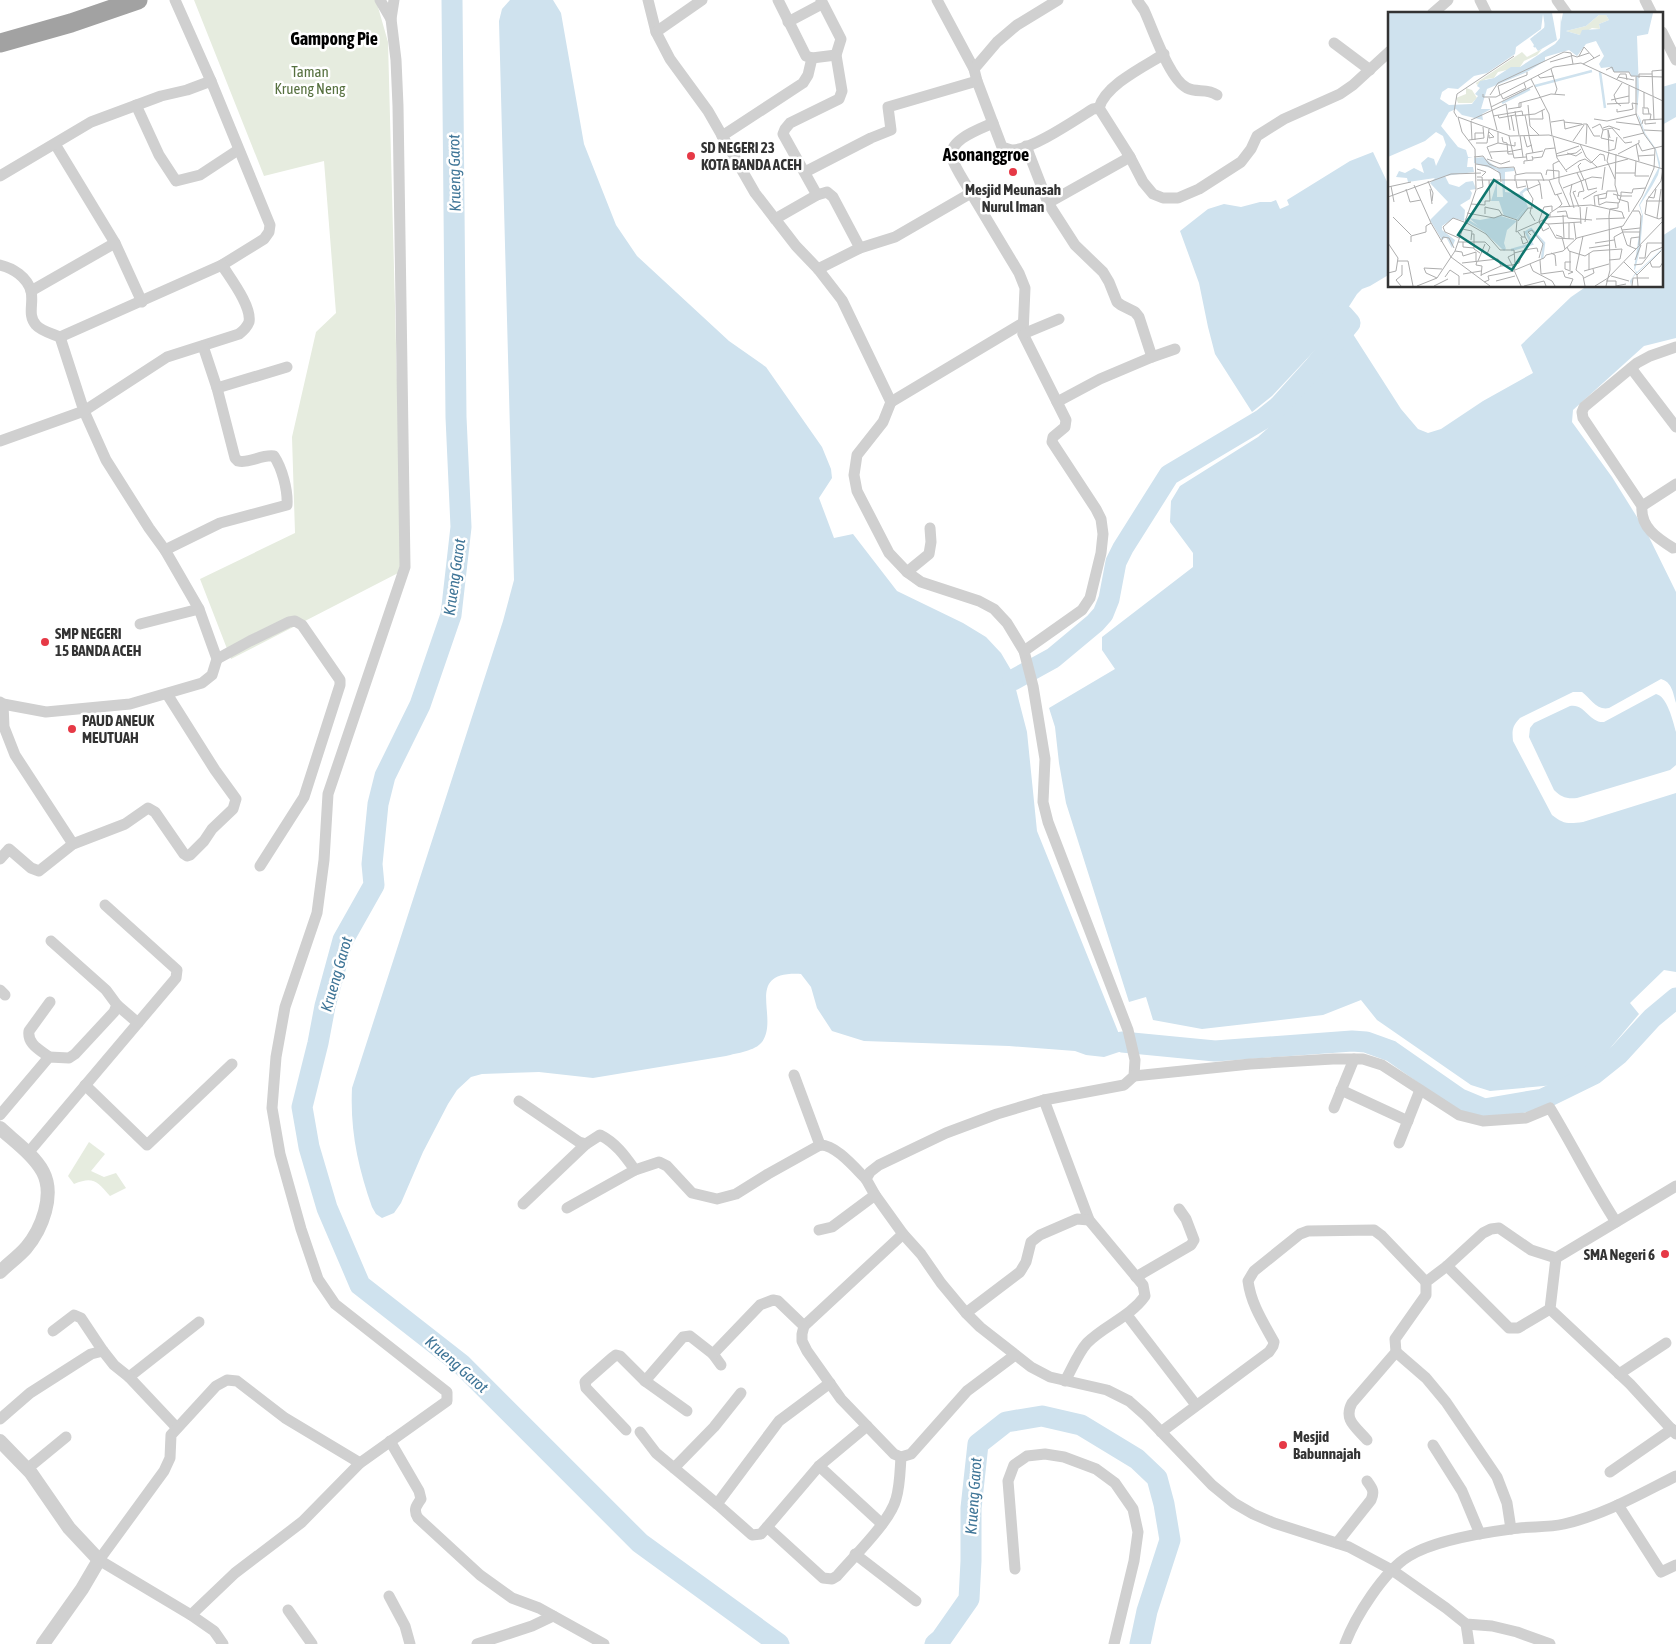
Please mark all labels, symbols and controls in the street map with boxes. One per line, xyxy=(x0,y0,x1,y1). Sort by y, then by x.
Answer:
inset map xyxy=(1388,12,1664,288)
district label: Gampong Pie xyxy=(290,28,378,49)
park label: Taman Krueng Neng xyxy=(275,63,346,97)
water label: Krueng Garot xyxy=(444,134,465,212)
place label: SD NEGERI 23 KOTA BANDA ACEH xyxy=(701,139,802,173)
district label: Asonanggroe xyxy=(942,144,1029,165)
marker: SD NEGERI 23 KOTA BANDA ACEH xyxy=(685,150,697,162)
marker: Mesjid Meunasah Nurul Iman xyxy=(1007,166,1019,178)
place label: Mesjid Meunasah Nurul Iman xyxy=(965,181,1061,215)
water label: Krueng Garot xyxy=(440,537,469,617)
place label: SMP NEGERI 15 BANDA ACEH xyxy=(55,625,141,659)
marker: SMP NEGERI 15 BANDA ACEH xyxy=(39,636,51,648)
place label: PAUD ANEUK MEUTUAH xyxy=(82,712,155,746)
marker: PAUD ANEUK MEUTUAH xyxy=(66,723,78,735)
water label: Krueng Garot xyxy=(317,934,356,1014)
place label: SMA Negeri 6 xyxy=(1584,1246,1655,1263)
marker: SMA Negeri 6 xyxy=(1659,1248,1671,1260)
water label: Krueng Garot xyxy=(421,1332,492,1397)
place label: Mesjid Babunnajah xyxy=(1293,1428,1361,1462)
marker: Mesjid Babunnajah xyxy=(1277,1439,1289,1451)
water label: Krueng Garot xyxy=(961,1456,986,1535)

